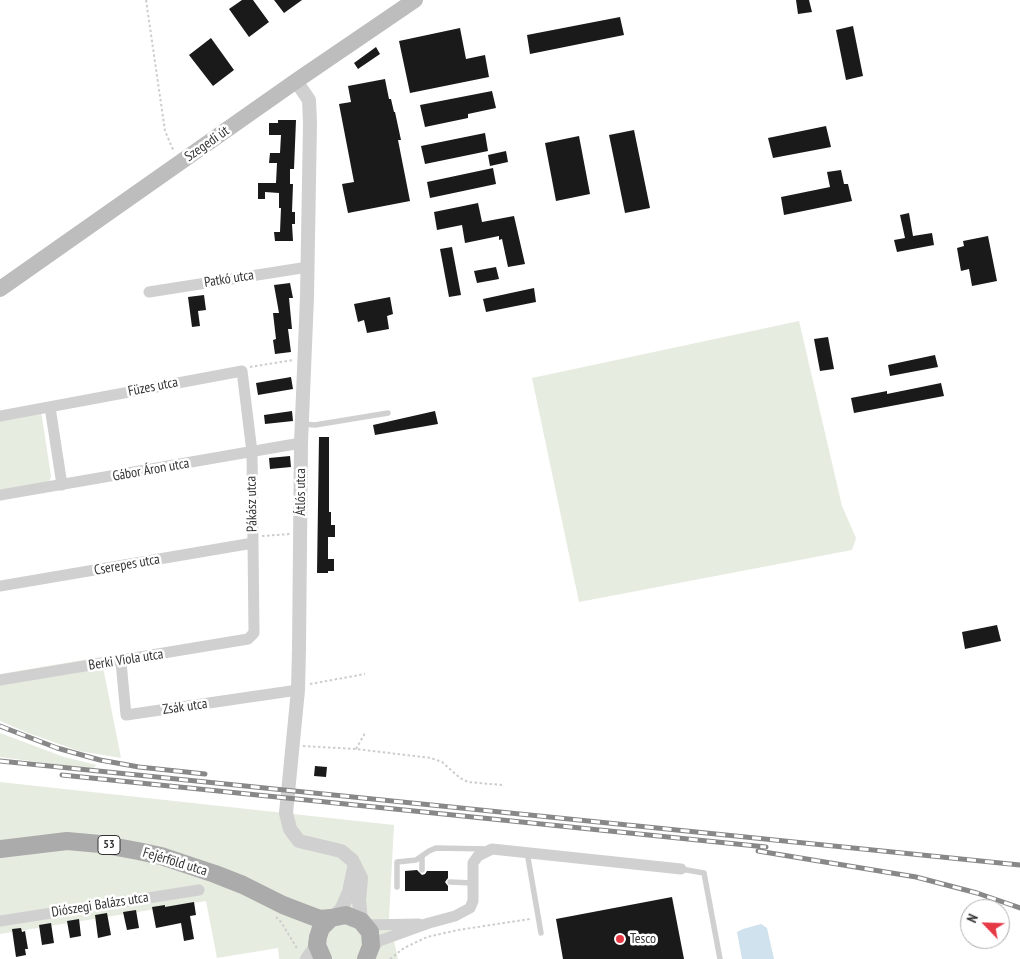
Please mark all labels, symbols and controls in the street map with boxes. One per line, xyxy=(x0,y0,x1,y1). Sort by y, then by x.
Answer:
street label: Szegedi út xyxy=(182,123,232,165)
street label: Patkó utca xyxy=(203,267,255,291)
street label: Füzes utca xyxy=(127,374,179,400)
street label: Gábor Áron utca xyxy=(111,455,191,485)
street label: Átlós utca xyxy=(293,468,309,516)
street label: Pákász utca xyxy=(243,476,261,532)
street label: Cserepes utca xyxy=(93,551,161,579)
street label: Berki Viola utca xyxy=(87,646,165,674)
street label: Zsák utca xyxy=(162,696,208,718)
road number: 53 xyxy=(98,836,120,854)
street label: Fejérföld utca xyxy=(141,844,209,880)
street label: Diószegi Balázs utca xyxy=(50,889,150,921)
north arrow xyxy=(960,899,1010,949)
text: N xyxy=(962,911,982,925)
place label: Tesco xyxy=(630,931,656,947)
marker: Tesco xyxy=(614,933,626,945)

